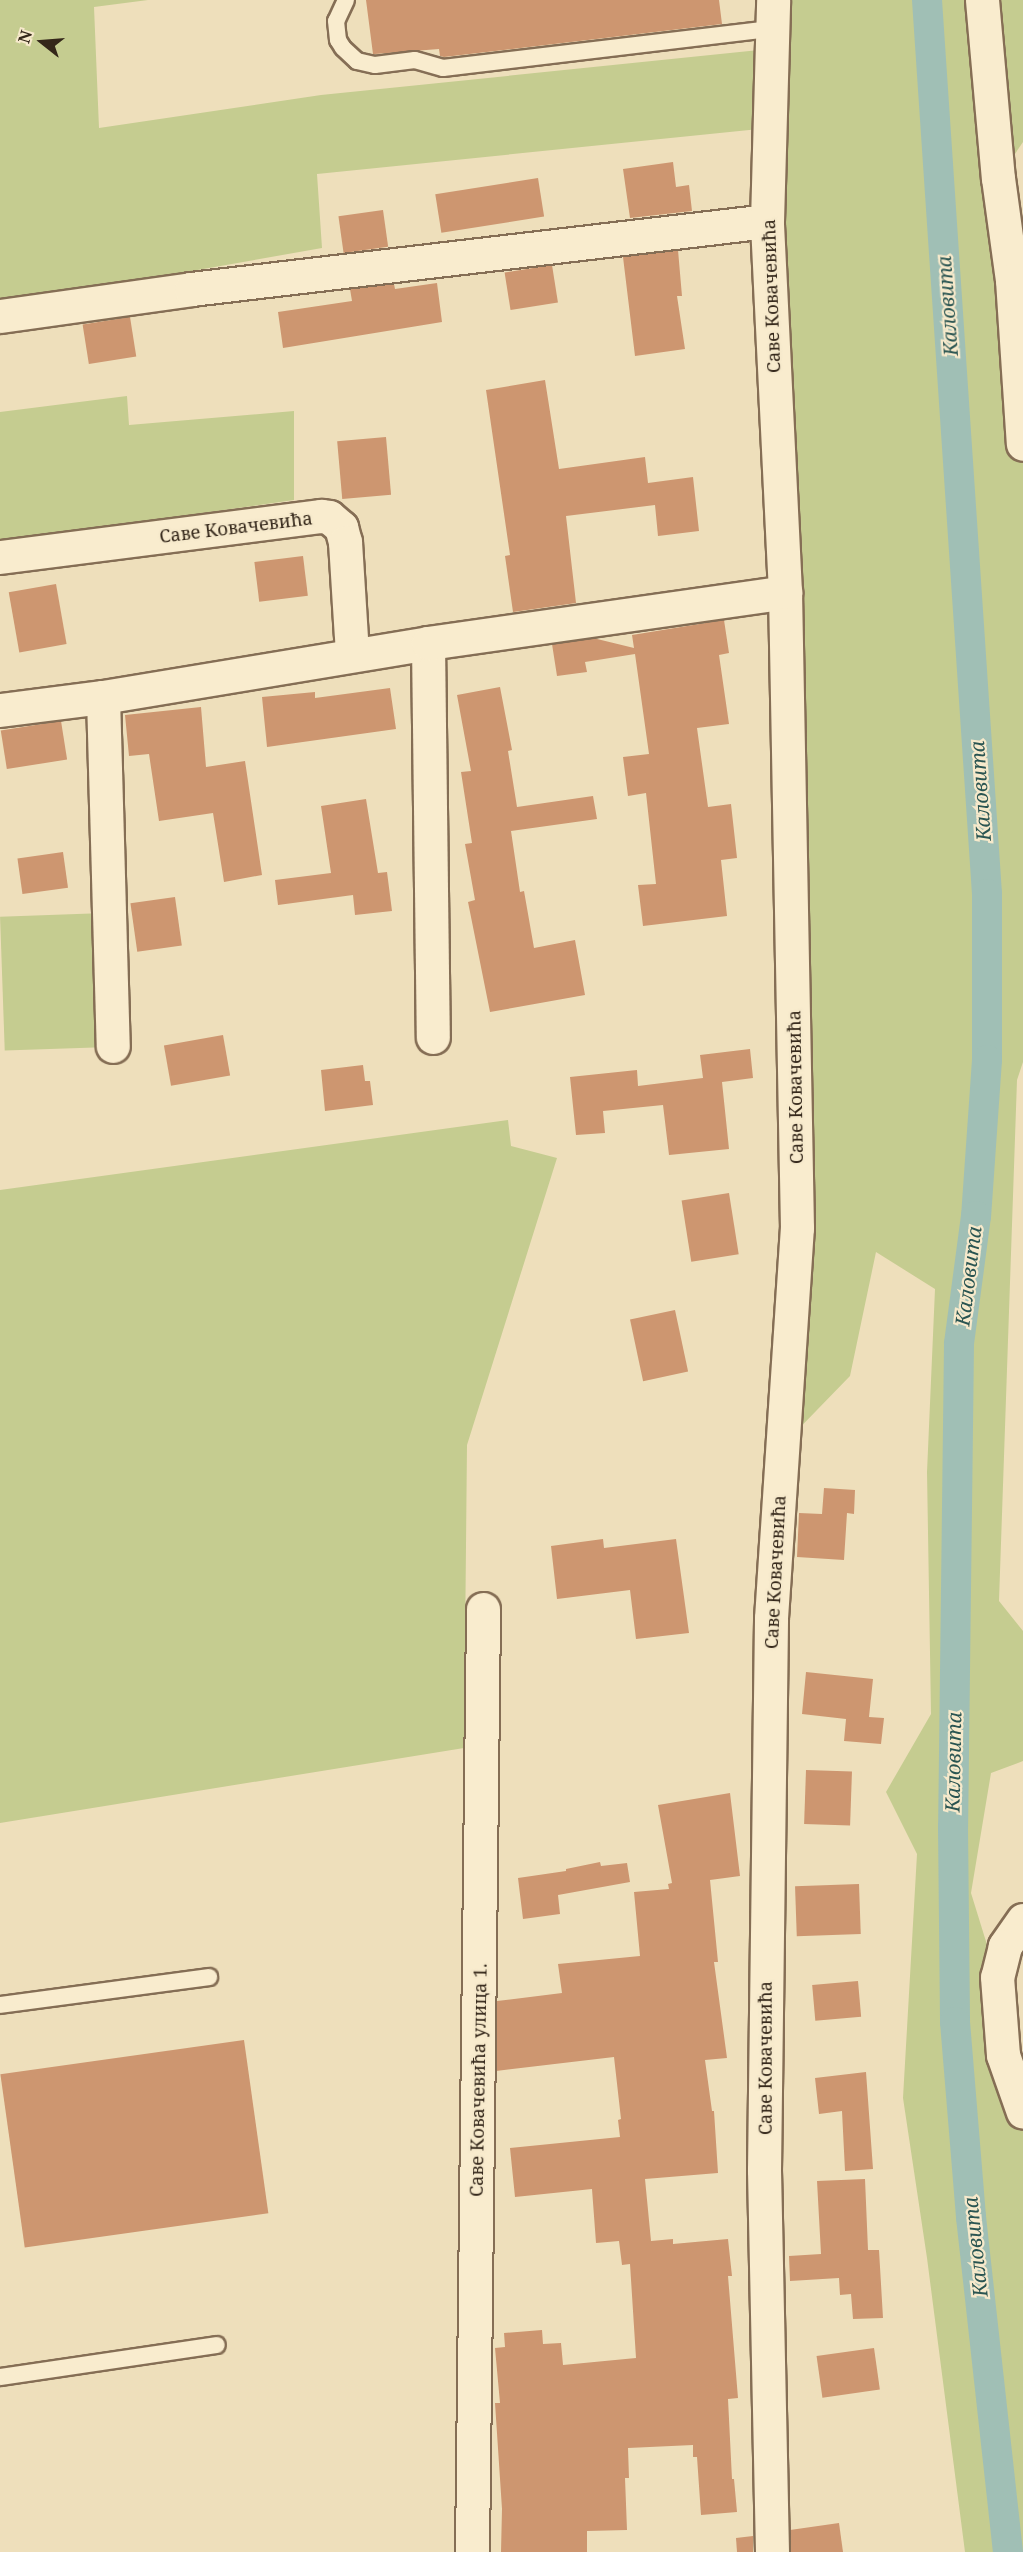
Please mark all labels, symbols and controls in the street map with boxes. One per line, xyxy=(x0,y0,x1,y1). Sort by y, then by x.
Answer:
north arrow xyxy=(12,12,72,72)
text: N xyxy=(12,27,37,46)
street label: Саве Ковачевића xyxy=(758,219,784,373)
water label: Каловита xyxy=(932,255,962,357)
street label: Саве Ковачевића xyxy=(158,507,314,547)
water label: Каловита xyxy=(965,740,995,842)
street label: Саве Ковачевића xyxy=(783,1010,807,1164)
water label: Каловита xyxy=(950,1225,986,1327)
street label: Саве Ковачевића xyxy=(760,1494,790,1650)
water label: Каловита xyxy=(940,1712,966,1812)
street label: Саве Ковачевића улица 1. xyxy=(465,1963,491,2197)
street label: Саве Ковачевића xyxy=(754,1981,776,2135)
water label: Каловита xyxy=(958,2196,992,2298)

